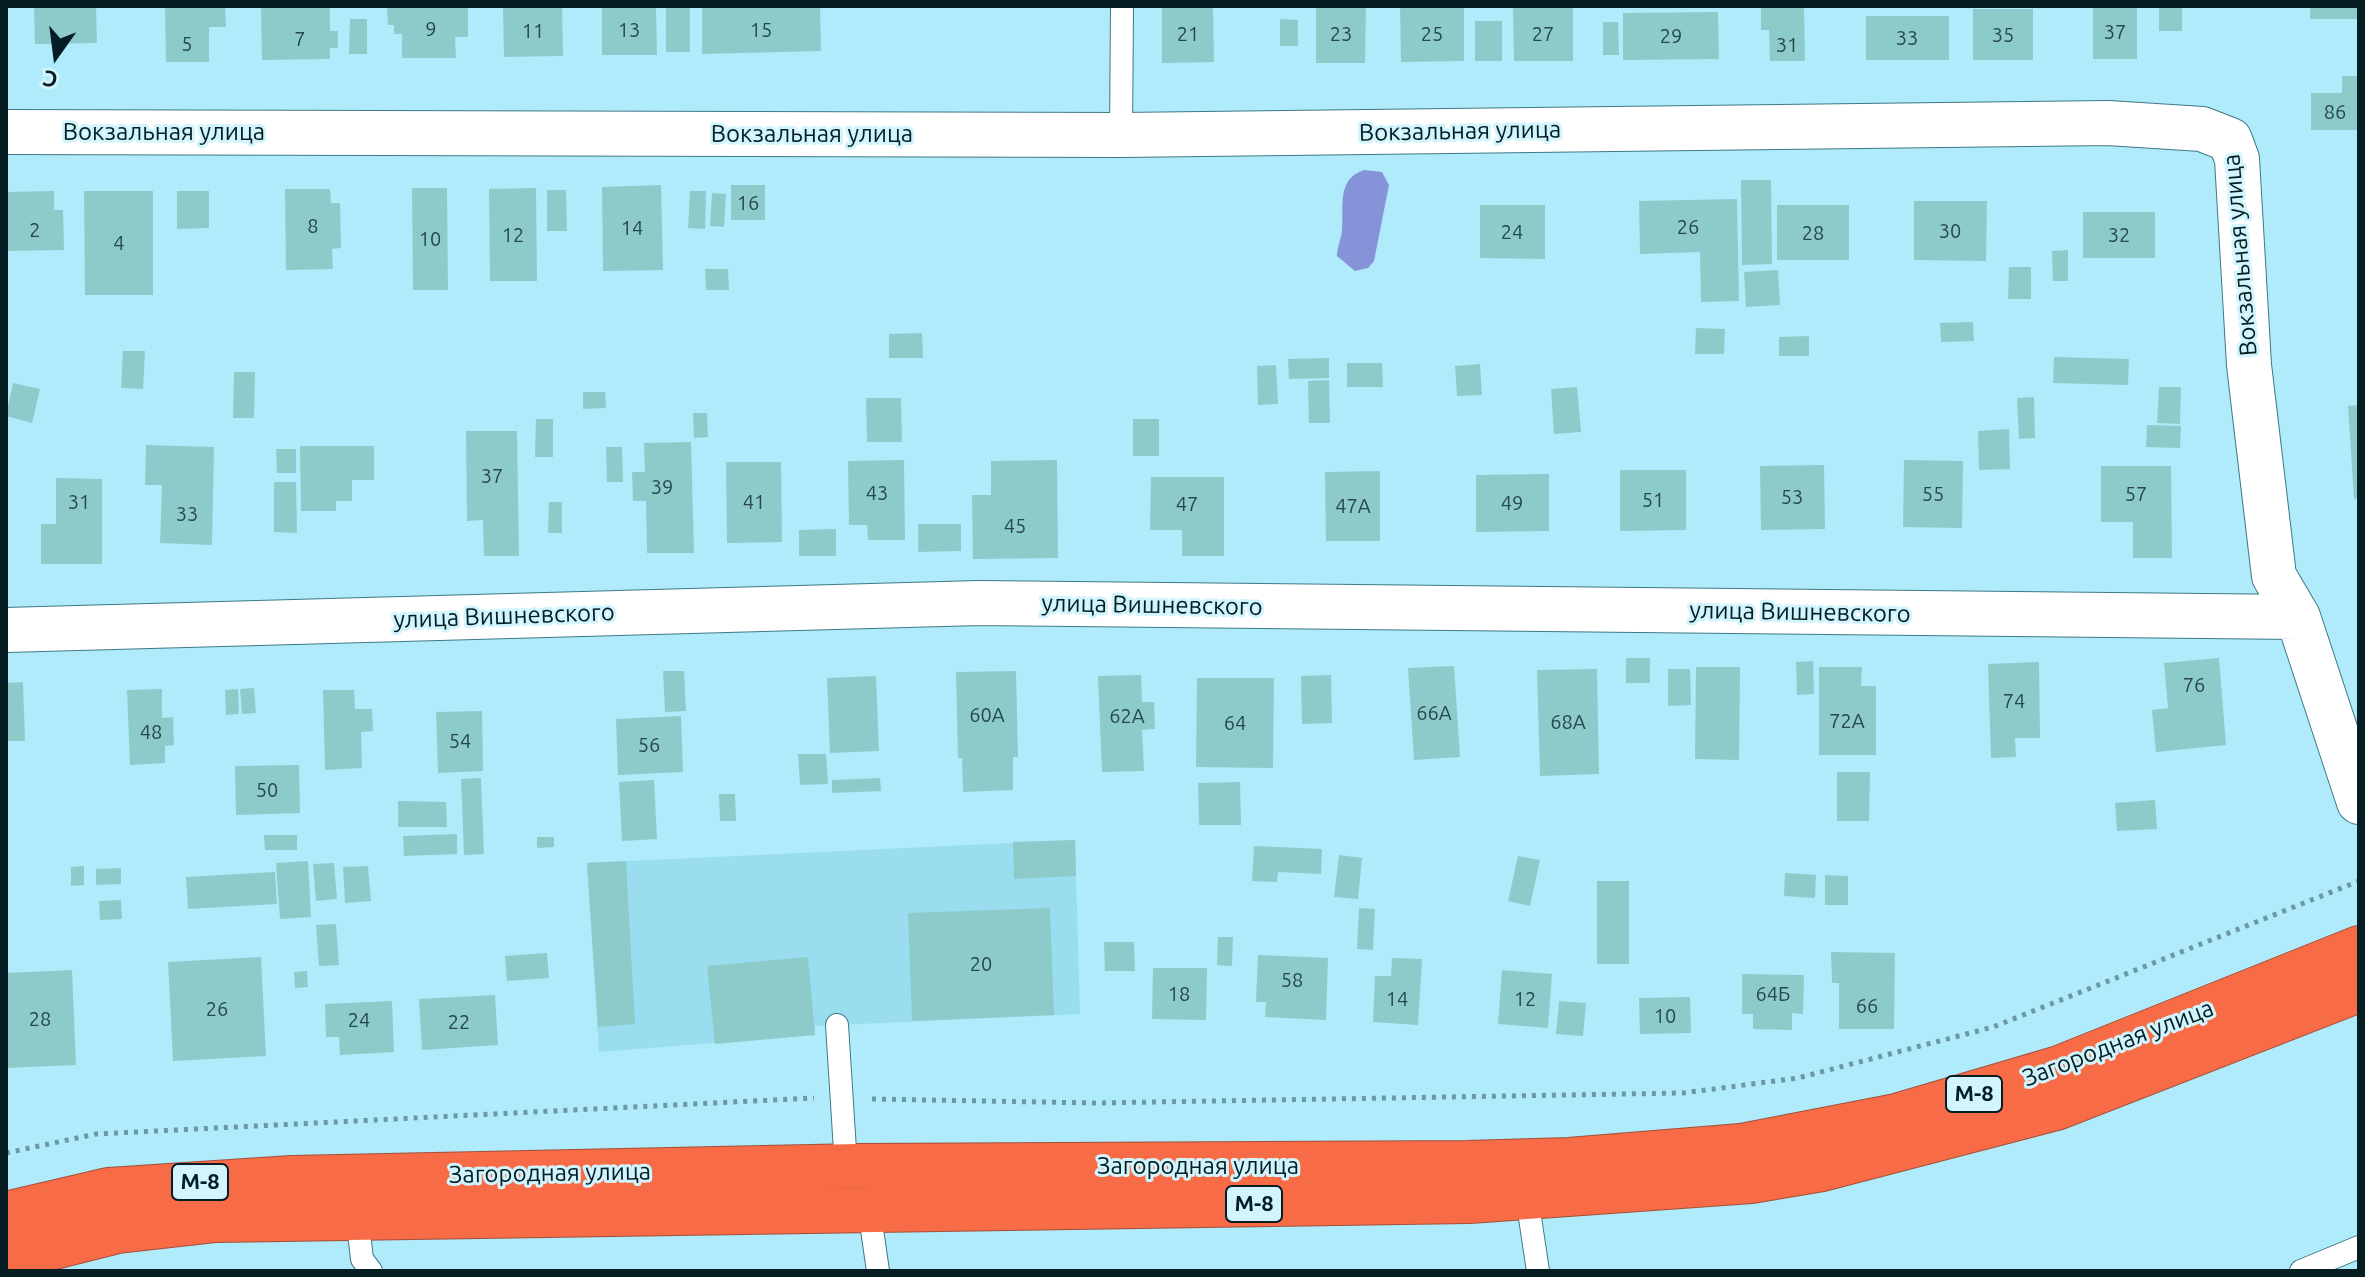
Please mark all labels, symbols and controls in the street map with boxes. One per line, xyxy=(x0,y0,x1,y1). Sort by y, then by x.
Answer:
north arrow xyxy=(16,16,96,96)
house number: 9 xyxy=(425,17,437,41)
house number: 13 xyxy=(618,18,640,42)
house number: 15 xyxy=(750,18,772,42)
house number: 11 xyxy=(522,19,544,43)
house number: 37 xyxy=(2104,20,2126,44)
house number: 21 xyxy=(1177,22,1199,46)
house number: 23 xyxy=(1330,22,1352,46)
house number: 25 xyxy=(1421,22,1443,46)
house number: 27 xyxy=(1532,22,1554,46)
house number: 35 xyxy=(1992,23,2014,47)
house number: 29 xyxy=(1660,24,1682,48)
house number: 33 xyxy=(1896,26,1918,50)
house number: 7 xyxy=(294,27,306,51)
house number: 5 xyxy=(181,32,193,56)
house number: 31 xyxy=(1776,33,1798,57)
text: С xyxy=(40,66,60,94)
house number: 86 xyxy=(2324,100,2346,124)
street label: Вокзальная улица xyxy=(1359,115,1561,147)
street label: Вокзальная улица xyxy=(63,118,265,146)
street label: Вокзальная улица xyxy=(711,120,913,148)
street label: Вокзальная улица xyxy=(2217,153,2263,357)
house number: 16 xyxy=(737,191,759,215)
house number: 8 xyxy=(307,214,319,238)
house number: 26 xyxy=(1677,215,1699,239)
house number: 14 xyxy=(621,216,643,240)
house number: 2 xyxy=(29,218,41,242)
house number: 30 xyxy=(1939,219,1961,243)
house number: 24 xyxy=(1501,220,1523,244)
house number: 28 xyxy=(1802,221,1824,245)
house number: 12 xyxy=(502,223,524,247)
house number: 32 xyxy=(2108,223,2130,247)
house number: 10 xyxy=(419,227,441,251)
house number: 4 xyxy=(113,231,125,255)
house number: 37 xyxy=(481,464,503,488)
house number: 39 xyxy=(651,475,673,499)
house number: 43 xyxy=(866,481,888,505)
house number: 55 xyxy=(1922,482,1944,506)
house number: 57 xyxy=(2125,482,2147,506)
house number: 53 xyxy=(1781,485,1803,509)
house number: 51 xyxy=(1642,488,1664,512)
house number: 31 xyxy=(68,490,90,514)
house number: 41 xyxy=(743,490,765,514)
house number: 49 xyxy=(1501,491,1523,515)
house number: 47 xyxy=(1176,492,1198,516)
house number: 47А xyxy=(1335,494,1371,518)
house number: 33 xyxy=(176,502,198,526)
house number: 45 xyxy=(1004,514,1026,538)
street label: улица Вишневского xyxy=(1041,589,1263,621)
street label: улица Вишневского xyxy=(1689,596,1911,628)
street label: улица Вишневского xyxy=(393,598,615,634)
house number: 76 xyxy=(2183,673,2205,697)
house number: 74 xyxy=(2003,689,2025,713)
house number: 66А xyxy=(1416,701,1452,725)
house number: 60А xyxy=(969,703,1005,727)
house number: 62А xyxy=(1109,704,1145,728)
house number: 72А xyxy=(1829,709,1865,733)
house number: 68А xyxy=(1550,710,1586,734)
house number: 64 xyxy=(1224,711,1246,735)
house number: 48 xyxy=(140,720,162,744)
house number: 54 xyxy=(449,729,471,753)
house number: 56 xyxy=(638,733,660,757)
house number: 50 xyxy=(256,778,278,802)
house number: 20 xyxy=(970,952,992,976)
house number: 58 xyxy=(1281,968,1303,992)
house number: 18 xyxy=(1168,982,1190,1006)
house number: 64Б xyxy=(1756,982,1790,1006)
house number: 14 xyxy=(1386,987,1408,1011)
house number: 12 xyxy=(1514,987,1536,1011)
street label: Загородная улица xyxy=(2018,993,2218,1093)
house number: 66 xyxy=(1856,994,1878,1018)
house number: 26 xyxy=(206,997,228,1021)
house number: 10 xyxy=(1654,1004,1676,1028)
house number: 28 xyxy=(29,1007,51,1031)
house number: 24 xyxy=(348,1008,370,1032)
house number: 22 xyxy=(448,1010,470,1034)
road number: М-8 xyxy=(1946,1076,2002,1112)
street label: Загородная улица xyxy=(1097,1152,1299,1180)
street label: Загородная улица xyxy=(449,1157,651,1189)
road number: М-8 xyxy=(172,1164,228,1200)
road number: М-8 xyxy=(1226,1186,1282,1222)

